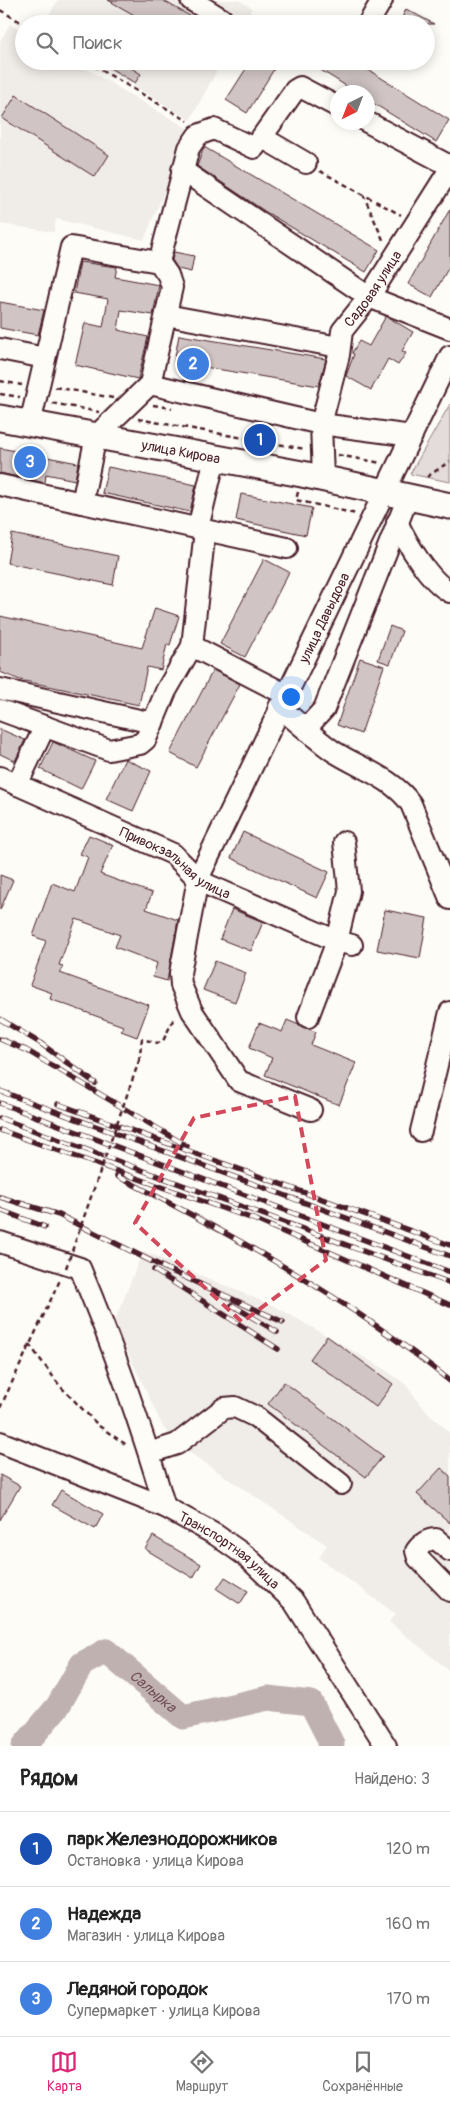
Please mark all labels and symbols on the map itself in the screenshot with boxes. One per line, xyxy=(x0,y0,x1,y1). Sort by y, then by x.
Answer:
north arrow xyxy=(330,85,375,130)
street label: Садовая улица xyxy=(341,247,405,330)
pin: 2 xyxy=(177,345,209,383)
pin: 1 xyxy=(244,421,276,459)
street label: улица Кирова xyxy=(139,436,222,468)
pin: 3 xyxy=(14,443,46,481)
street label: улица Давыдова xyxy=(295,570,353,667)
your location xyxy=(278,684,304,710)
street label: Привокзальная улица xyxy=(117,823,233,903)
street label: Транспортная улица xyxy=(176,1508,283,1593)
water label: Салырка xyxy=(125,1666,181,1718)

